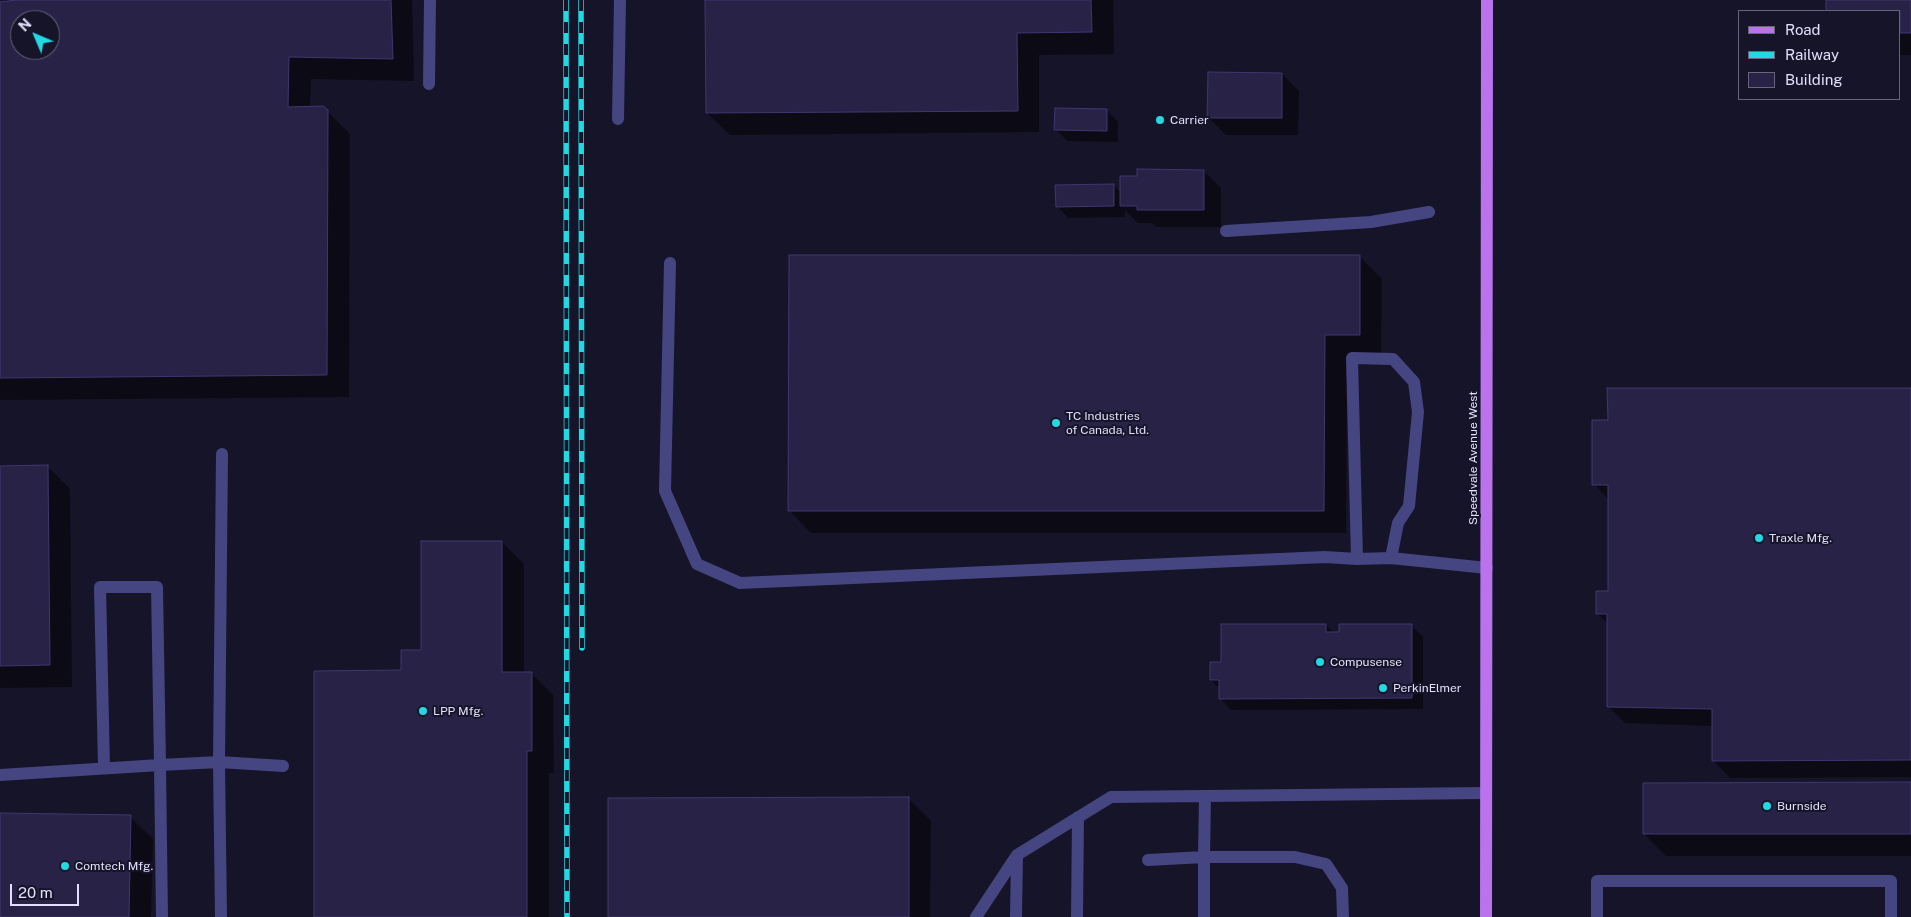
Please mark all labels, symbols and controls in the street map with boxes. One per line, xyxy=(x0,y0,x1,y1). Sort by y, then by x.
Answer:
north arrow xyxy=(10,10,60,60)
legend xyxy=(1738,10,1901,100)
text: N xyxy=(16,16,35,35)
text: Road xyxy=(1785,21,1821,38)
text: Railway xyxy=(1785,46,1839,63)
text: Building xyxy=(1785,71,1843,88)
place label: Carrier xyxy=(1170,113,1209,127)
marker: Carrier xyxy=(1154,114,1166,126)
street label: Speedvale Avenue West xyxy=(1466,391,1480,525)
place label: TC Industries of Canada, Ltd. xyxy=(1066,409,1149,437)
marker: TC Industries of Canada, Ltd. xyxy=(1050,417,1062,429)
place label: Traxle Mfg. xyxy=(1769,531,1832,545)
marker: Traxle Mfg. xyxy=(1753,532,1765,544)
place label: Compusense xyxy=(1330,655,1402,669)
marker: Compusense xyxy=(1314,656,1326,668)
place label: PerkinElmer xyxy=(1393,681,1461,695)
marker: PerkinElmer xyxy=(1377,682,1389,694)
place label: LPP Mfg. xyxy=(433,704,483,718)
marker: LPP Mfg. xyxy=(417,705,429,717)
place label: Burnside xyxy=(1777,799,1827,813)
marker: Burnside xyxy=(1761,800,1773,812)
place label: Comtech Mfg. xyxy=(75,859,153,873)
marker: Comtech Mfg. xyxy=(59,860,71,872)
scale bar xyxy=(12,874,81,906)
text: 20 m xyxy=(18,884,53,901)

